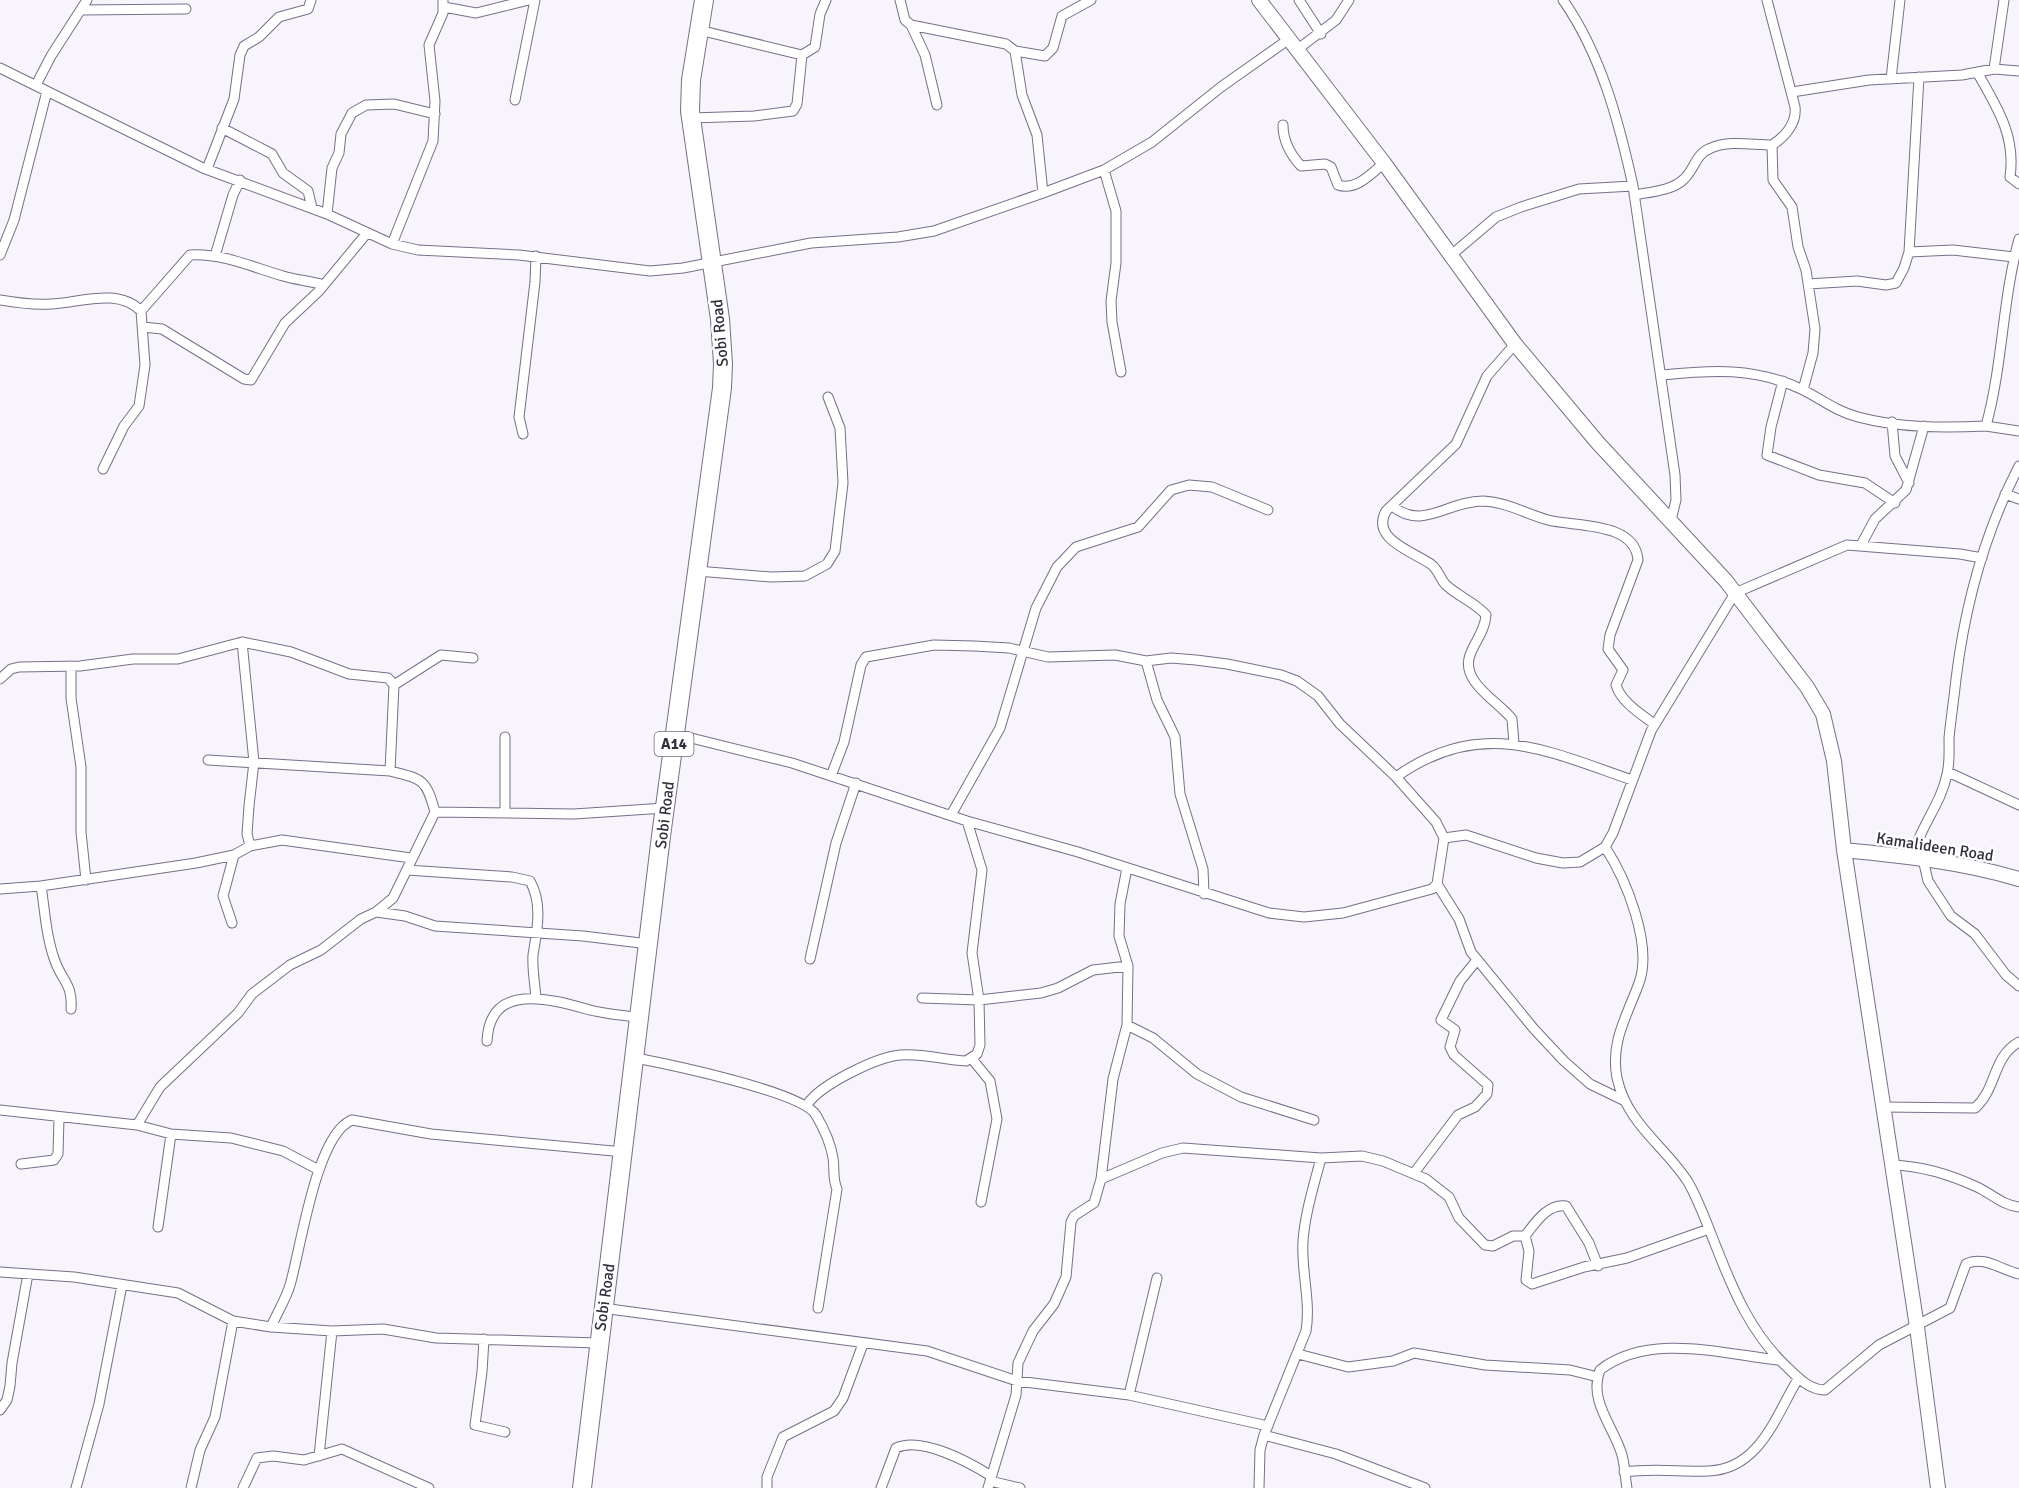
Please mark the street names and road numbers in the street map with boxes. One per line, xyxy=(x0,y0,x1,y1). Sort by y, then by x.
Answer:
street label: Sobi Road xyxy=(707,298,733,368)
road number: A14 xyxy=(654,732,694,756)
street label: Sobi Road xyxy=(651,780,679,850)
street label: Kamalideen Road xyxy=(1875,828,1995,866)
street label: Sobi Road xyxy=(590,1262,620,1332)

